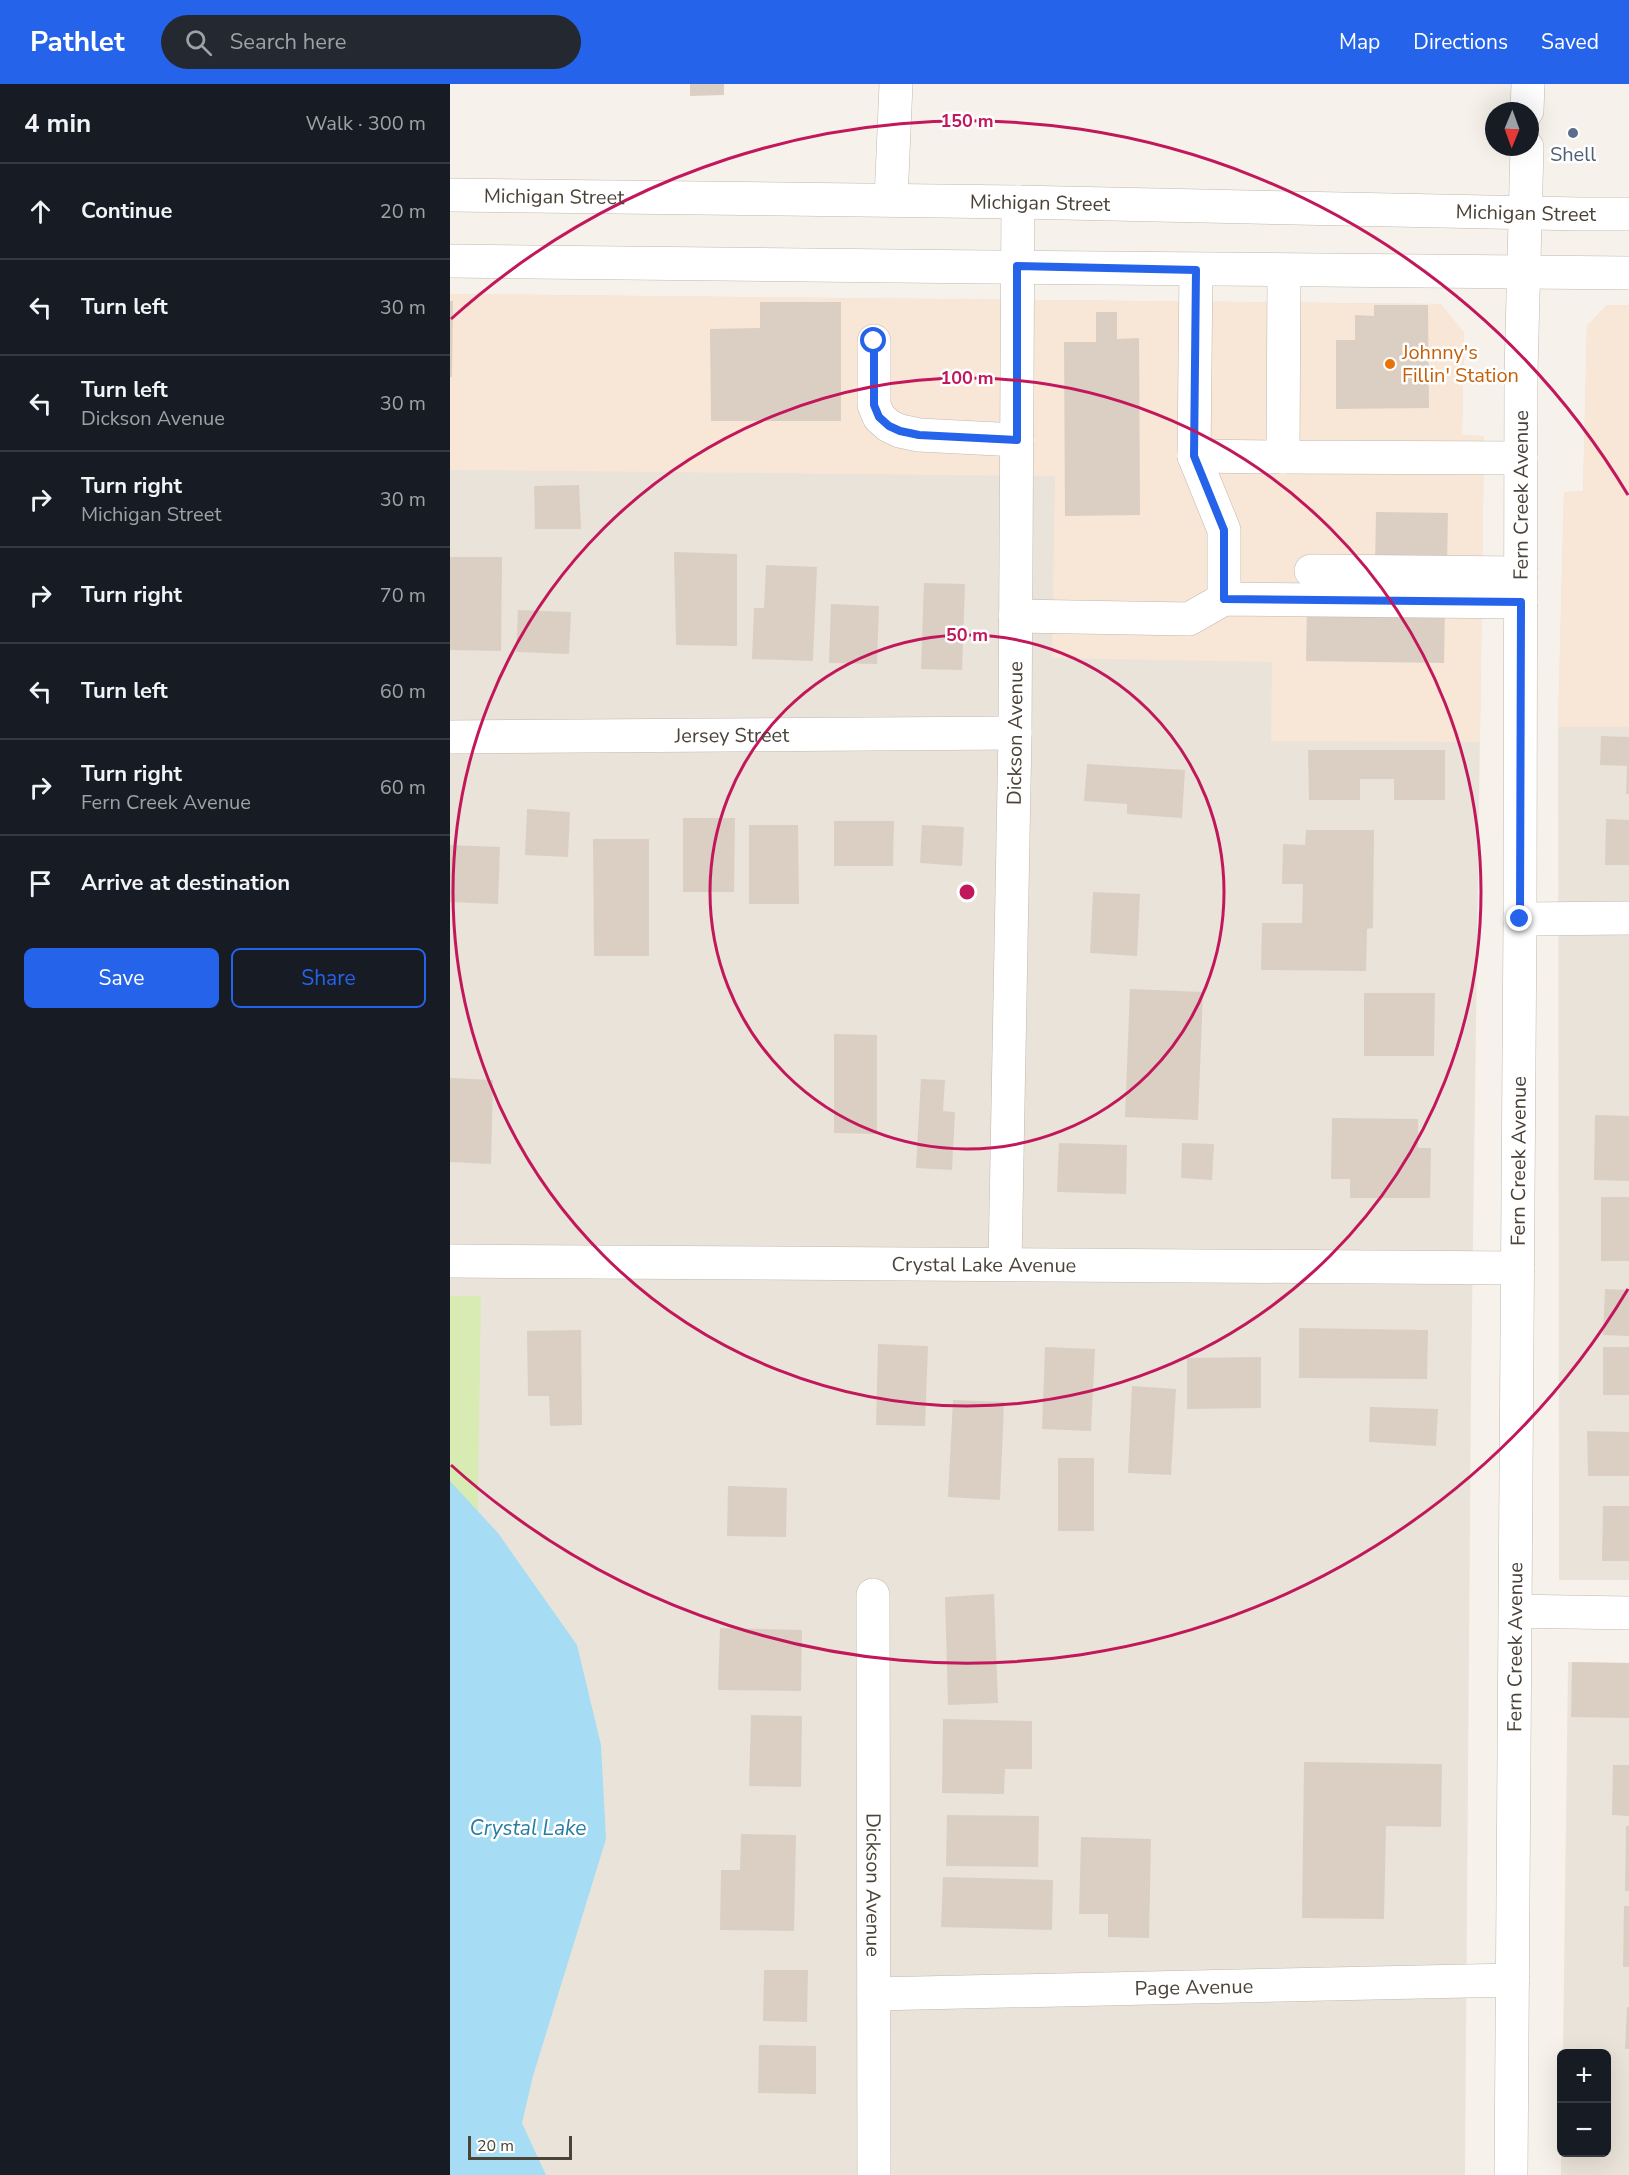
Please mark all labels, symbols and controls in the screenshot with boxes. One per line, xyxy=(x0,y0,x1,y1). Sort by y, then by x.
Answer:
search box xyxy=(161,15,581,69)
text: Pathlet xyxy=(30,23,125,61)
icon: search xyxy=(182,26,215,59)
text: Search here xyxy=(230,27,346,57)
text: Map xyxy=(1339,28,1380,56)
text: Directions xyxy=(1413,28,1508,56)
text: Saved xyxy=(1541,28,1599,56)
north arrow xyxy=(1485,102,1539,156)
text: 4 min xyxy=(24,106,91,141)
text: 150 m xyxy=(940,109,994,133)
text: Walk · 300 m xyxy=(306,110,426,137)
marker: Shell xyxy=(1566,126,1580,140)
place label: Shell xyxy=(1550,141,1596,168)
street label: Michigan Street xyxy=(484,182,625,211)
street label: Michigan Street xyxy=(970,188,1111,218)
icon: ahead xyxy=(24,195,57,228)
text: Continue xyxy=(81,196,172,226)
text: 20 m xyxy=(380,198,426,225)
street label: Michigan Street xyxy=(1455,198,1597,228)
icon: left xyxy=(24,291,57,324)
text: Turn left xyxy=(81,292,168,322)
text: 30 m xyxy=(380,294,426,321)
route start xyxy=(860,327,886,353)
place label: Johnny's Fillin' Station xyxy=(1401,339,1519,389)
marker: Johnny's Fillin' Station xyxy=(1383,357,1397,371)
text: 100 m xyxy=(940,366,994,390)
text: Turn left xyxy=(81,375,168,405)
icon: left xyxy=(24,387,57,420)
text: 30 m xyxy=(380,390,426,417)
text: Dickson Avenue xyxy=(81,405,225,432)
street label: Fern Creek Avenue xyxy=(1508,410,1535,580)
text: Turn right xyxy=(81,471,182,501)
icon: right xyxy=(24,483,57,516)
text: 30 m xyxy=(380,486,426,513)
text: Michigan Street xyxy=(81,501,221,528)
icon: right xyxy=(24,579,57,612)
text: Turn right xyxy=(81,580,182,610)
text: 70 m xyxy=(380,582,426,609)
text: 50 m xyxy=(946,623,988,647)
street label: Dickson Avenue xyxy=(1001,661,1029,805)
icon: left xyxy=(24,675,57,708)
text: Turn left xyxy=(81,676,168,706)
text: 60 m xyxy=(380,678,426,705)
street label: Jersey Street xyxy=(674,722,790,749)
text: Turn right xyxy=(81,759,182,789)
icon: right xyxy=(24,771,57,804)
text: 60 m xyxy=(380,774,426,801)
text: Fern Creek Avenue xyxy=(81,789,251,816)
icon: arrive xyxy=(24,867,57,900)
text: Arrive at destination xyxy=(81,868,290,898)
centre of rings xyxy=(957,882,977,902)
route end xyxy=(1506,905,1532,931)
button: Save xyxy=(24,948,219,1008)
button: Share xyxy=(231,948,426,1008)
street label: Fern Creek Avenue xyxy=(1505,1076,1533,1246)
street label: Crystal Lake Avenue xyxy=(892,1251,1076,1279)
street label: Fern Creek Avenue xyxy=(1501,1562,1529,1732)
street label: Dickson Avenue xyxy=(859,1813,887,1957)
water label: Crystal Lake xyxy=(470,1814,586,1842)
street label: Page Avenue xyxy=(1134,1973,1253,2002)
map controls xyxy=(1557,2049,1611,2157)
button: + xyxy=(1557,2049,1611,2103)
button: − xyxy=(1557,2103,1611,2157)
scale bar xyxy=(468,2133,572,2160)
text: 20 m xyxy=(477,2135,514,2157)

